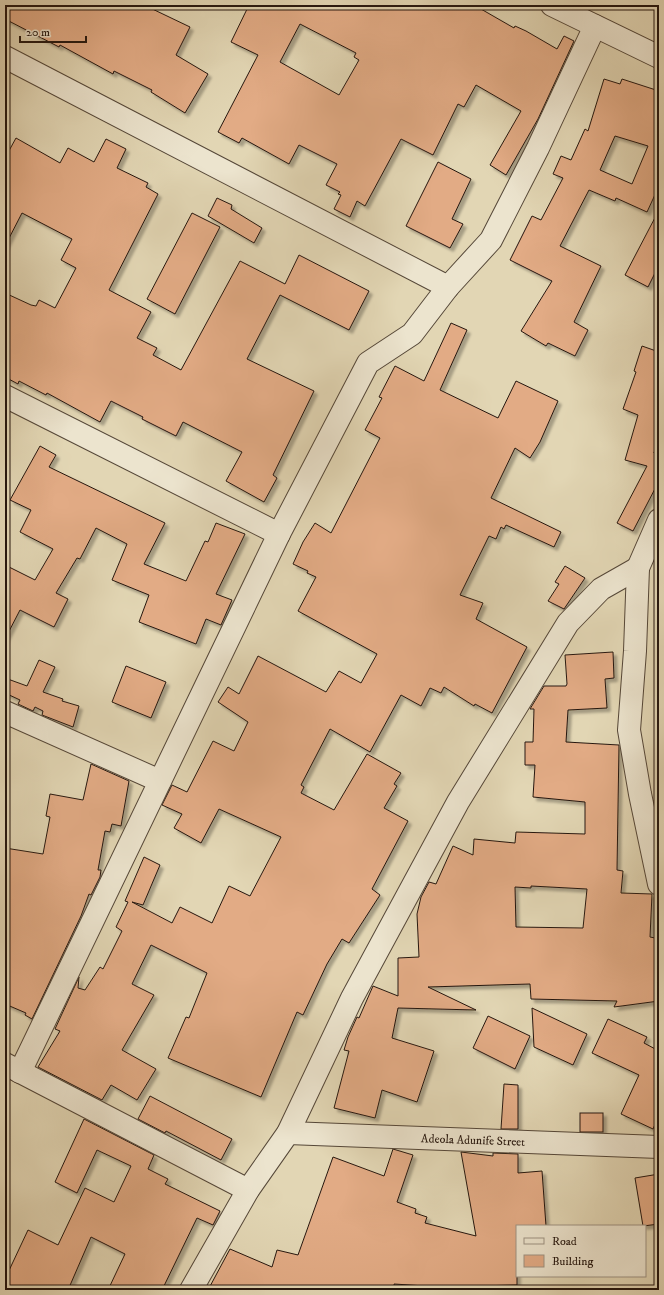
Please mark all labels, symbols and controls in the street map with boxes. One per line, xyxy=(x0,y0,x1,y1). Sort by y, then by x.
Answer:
scale bar xyxy=(20,18,86,44)
text: 20 m xyxy=(26,25,50,40)
street label: Adeola Adunife Street xyxy=(421,1131,525,1150)
legend xyxy=(516,1225,646,1277)
text: Road xyxy=(552,1234,577,1249)
text: Building xyxy=(552,1254,593,1269)

